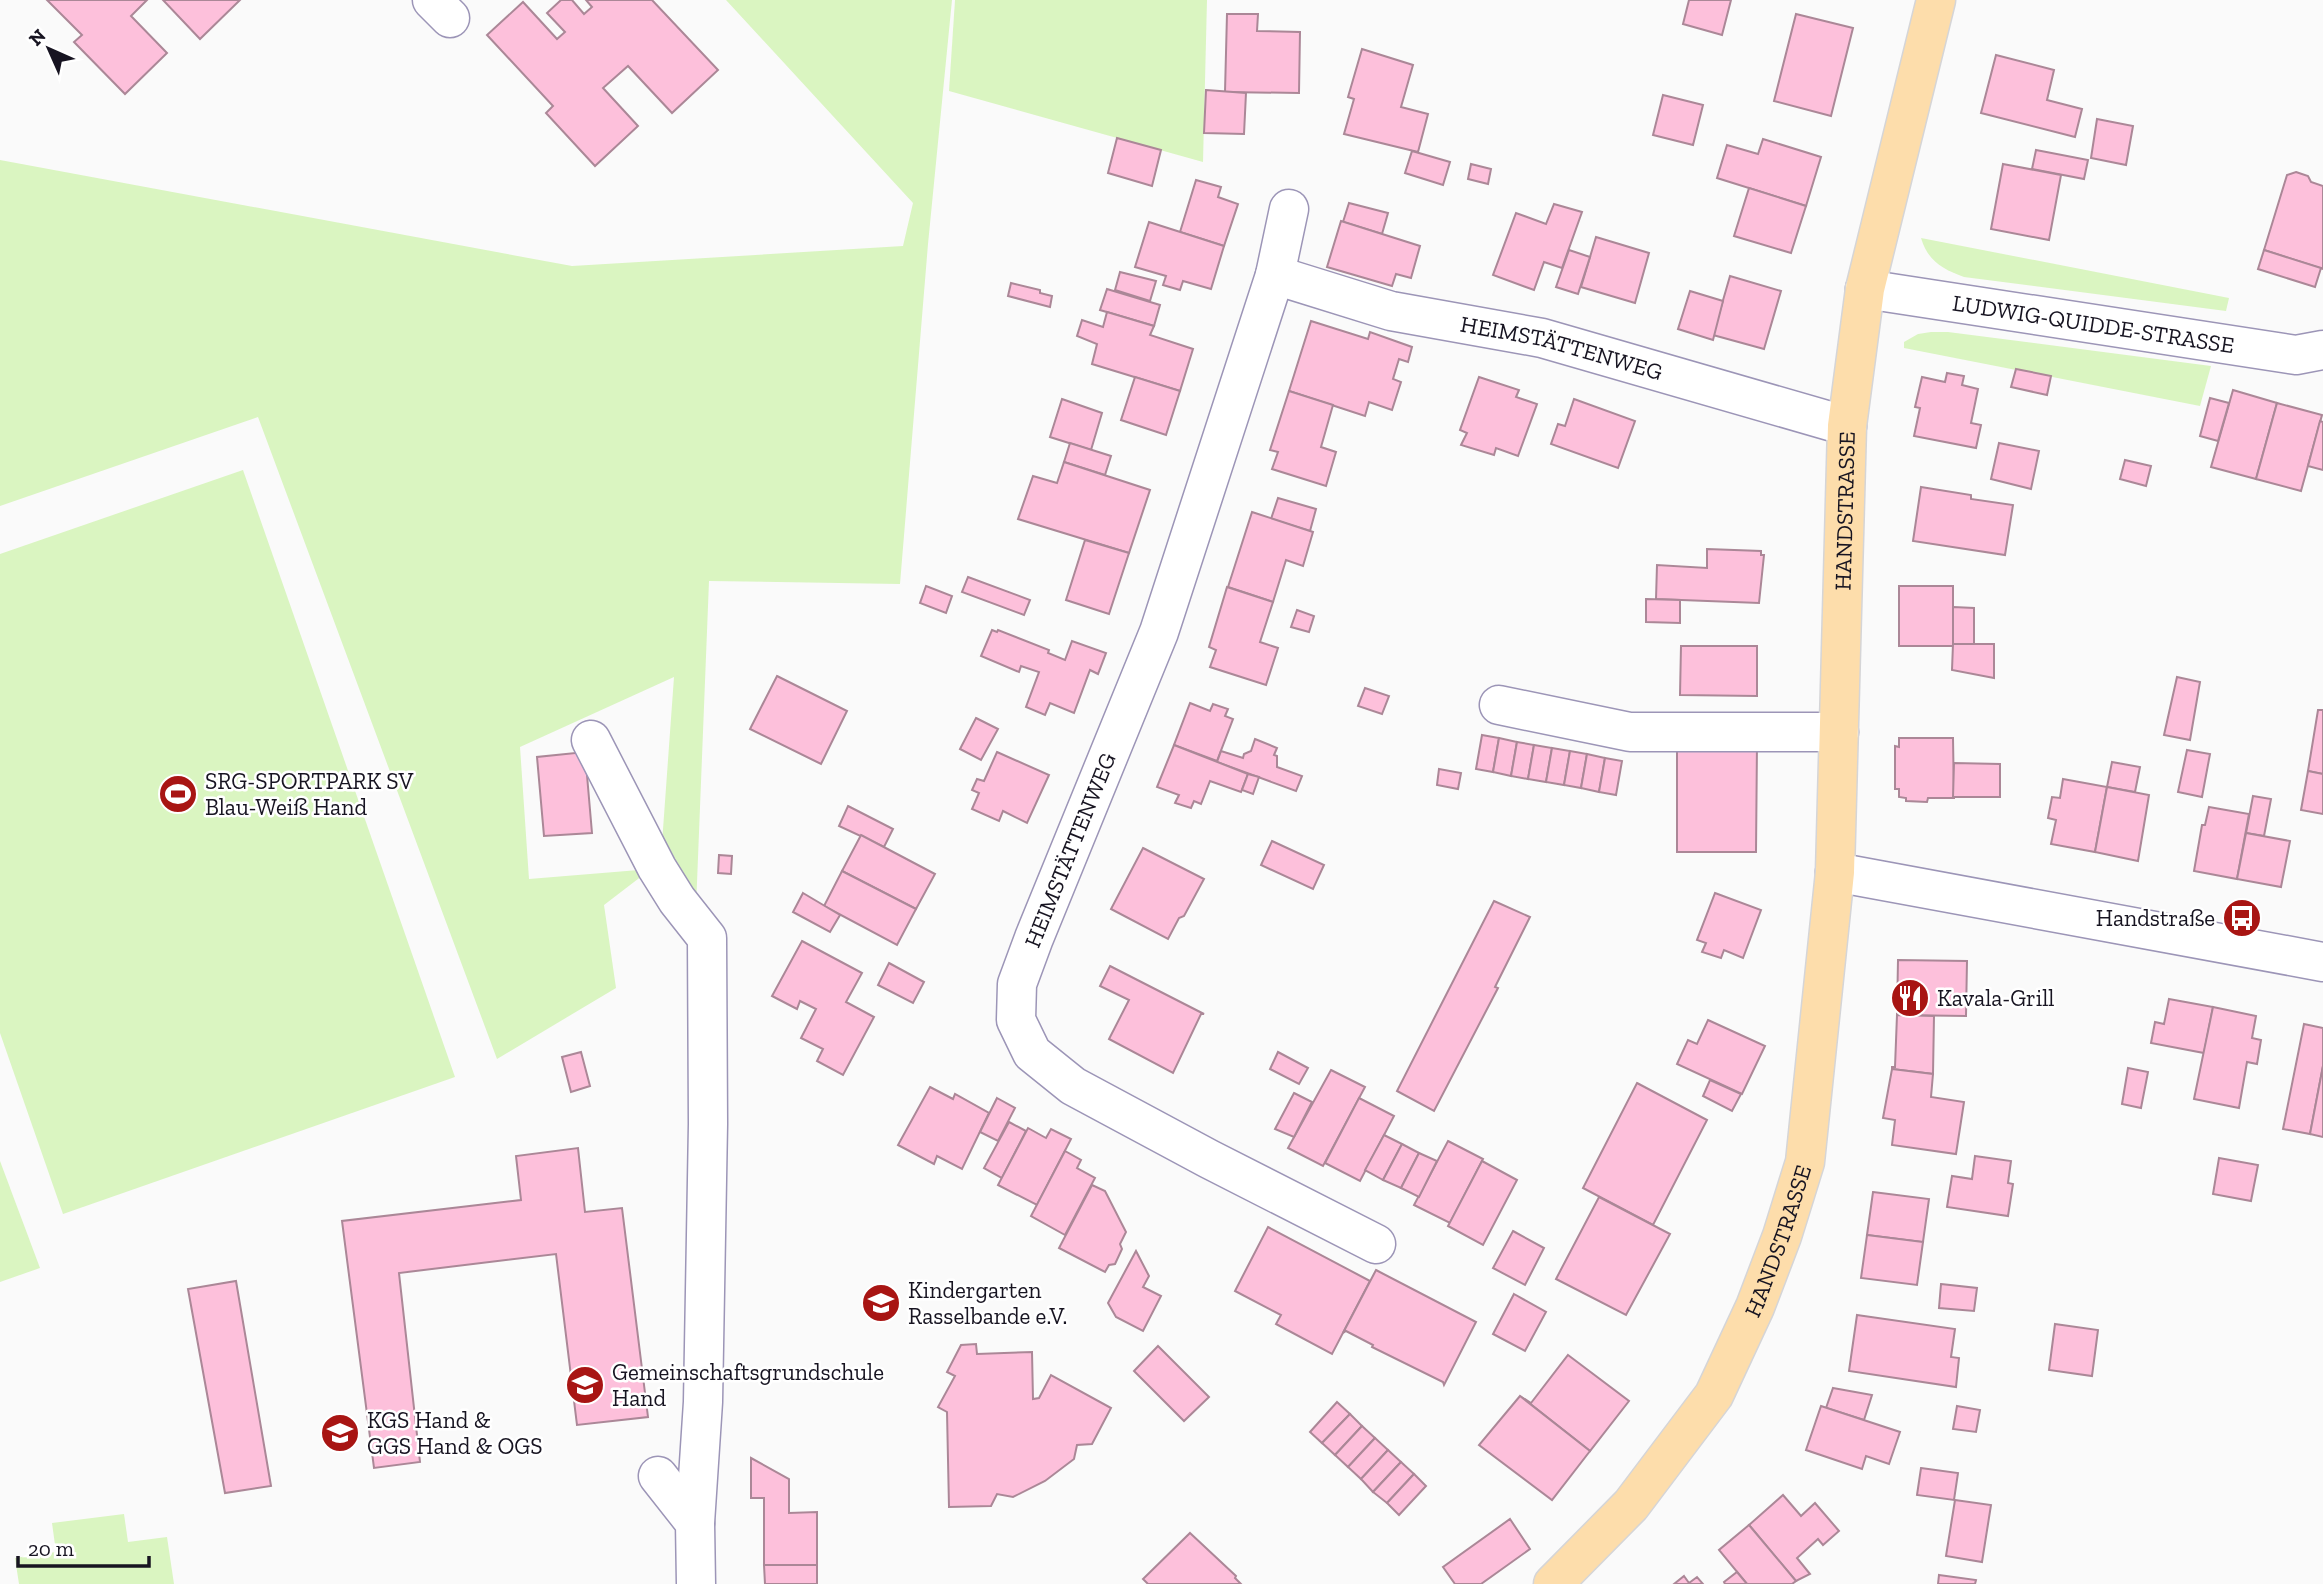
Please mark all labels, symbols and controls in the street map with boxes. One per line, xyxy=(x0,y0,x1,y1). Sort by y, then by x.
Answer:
north arrow xyxy=(14,14,84,84)
text: N xyxy=(24,24,51,51)
street label: LUDWIG-QUIDDE-STRASSE xyxy=(1951,289,2236,359)
street label: HEIMSTÄTTENWEG xyxy=(1458,310,1666,386)
street label: HANDSTRASSE xyxy=(1829,431,1861,591)
street label: HEIMSTÄTTENWEG xyxy=(1018,749,1122,951)
place label: SRG-SPORTPARK SV Blau-Weiß Hand xyxy=(205,767,413,821)
sports icon: SRG-SPORTPARK SV Blau-Weiß Hand xyxy=(157,773,199,815)
bus stop icon: Handstraße xyxy=(2221,897,2263,939)
place label: Handstraße xyxy=(2096,904,2215,932)
restaurant icon: Kavala-Grill xyxy=(1889,977,1931,1019)
place label: Kavala-Grill xyxy=(1937,984,2054,1012)
street label: HANDSTRASSE xyxy=(1738,1161,1817,1322)
place label: Kindergarten Rasselbande e.V. xyxy=(908,1276,1067,1330)
school or university icon: Kindergarten Rasselbande e.V. xyxy=(860,1282,902,1324)
place label: Gemeinschaftsgrundschule Hand xyxy=(612,1358,884,1412)
school or university icon: Gemeinschaftsgrundschule Hand xyxy=(564,1364,606,1406)
place label: KGS Hand & GGS Hand & OGS xyxy=(367,1406,542,1460)
school or university icon: KGS Hand & GGS Hand & OGS xyxy=(319,1412,361,1454)
scale bar xyxy=(18,1524,149,1568)
text: 20 m xyxy=(28,1536,74,1561)

